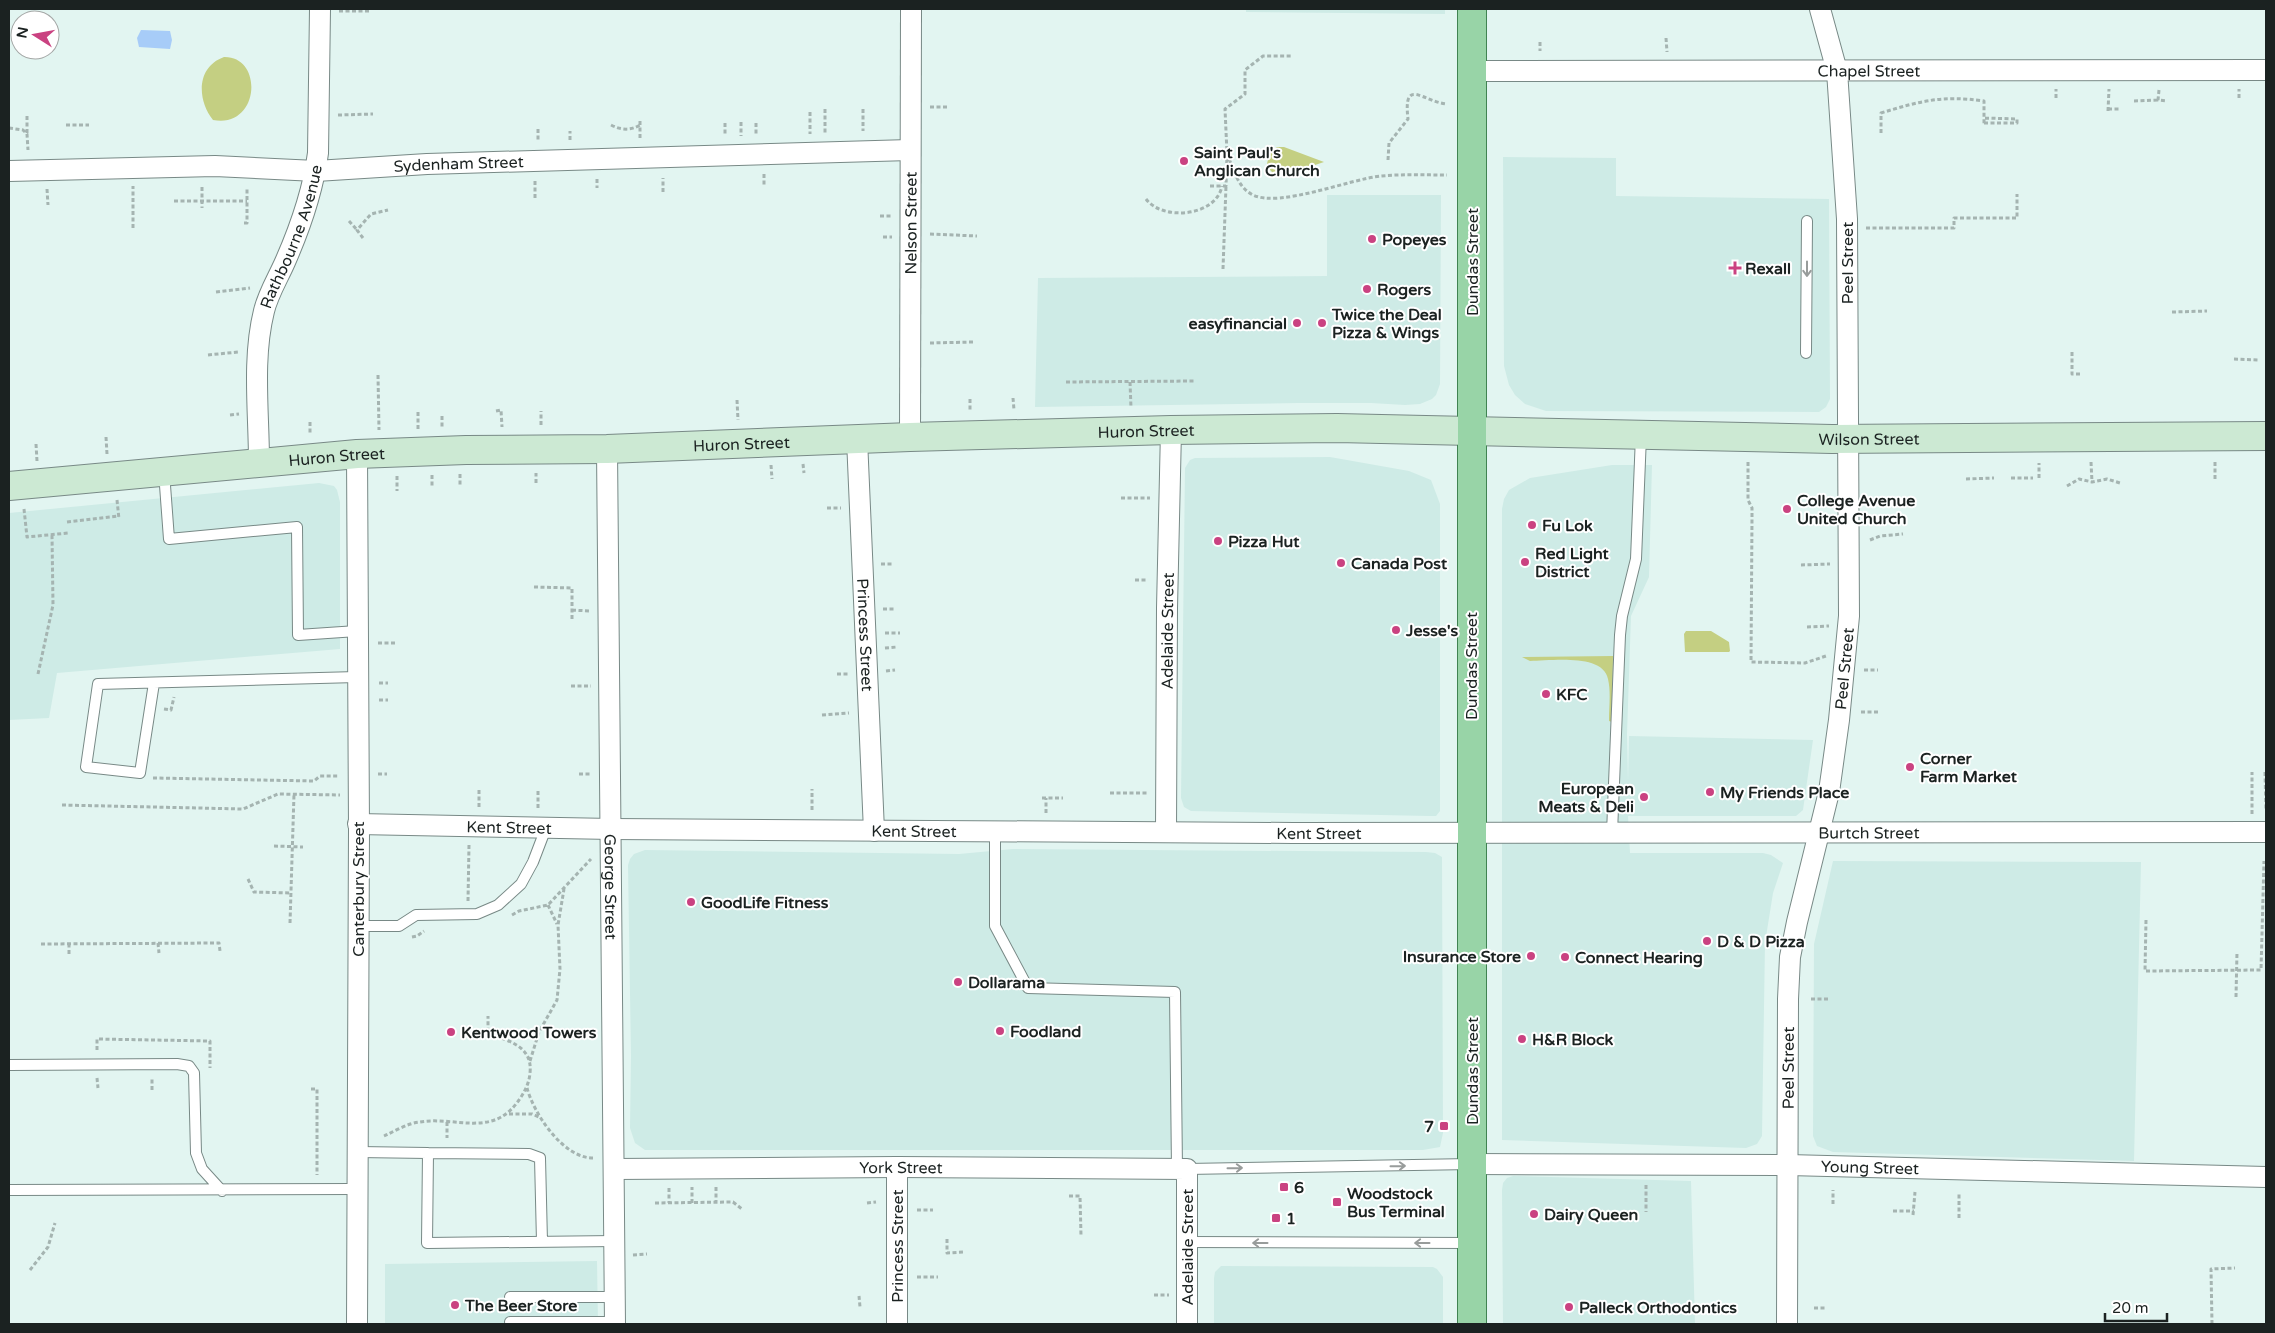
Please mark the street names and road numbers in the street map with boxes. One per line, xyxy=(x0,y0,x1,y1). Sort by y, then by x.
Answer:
street label: Chapel Street xyxy=(1817,61,1921,82)
street label: Sydenham Street xyxy=(393,152,524,177)
street label: Rathbourne Avenue xyxy=(256,163,327,311)
street label: Nelson Street xyxy=(901,172,922,274)
street label: Dundas Street xyxy=(1463,208,1483,316)
street label: Peel Street xyxy=(1838,222,1858,304)
street label: Huron Street xyxy=(1097,421,1195,443)
street label: Wilson Street xyxy=(1818,429,1920,450)
street label: Huron Street xyxy=(693,433,790,457)
street label: Huron Street xyxy=(288,444,385,471)
street label: Adelaide Street xyxy=(1158,572,1179,690)
street label: Princess Street xyxy=(852,578,877,692)
street label: Dundas Street xyxy=(1462,612,1482,720)
street label: Peel Street xyxy=(1831,627,1859,711)
street label: Kent Street xyxy=(466,817,552,839)
street label: Canterbury Street xyxy=(349,821,369,957)
street label: Kent Street xyxy=(871,822,957,842)
street label: Burtch Street xyxy=(1818,823,1920,843)
street label: Kent Street xyxy=(1276,824,1362,844)
street label: George Street xyxy=(600,834,620,940)
street label: Dundas Street xyxy=(1463,1017,1483,1125)
street label: Peel Street xyxy=(1779,1027,1799,1109)
street label: Young Street xyxy=(1821,1157,1919,1179)
street label: York Street xyxy=(859,1158,943,1178)
street label: Princess Street xyxy=(888,1189,908,1303)
street label: Adelaide Street xyxy=(1178,1189,1198,1305)

